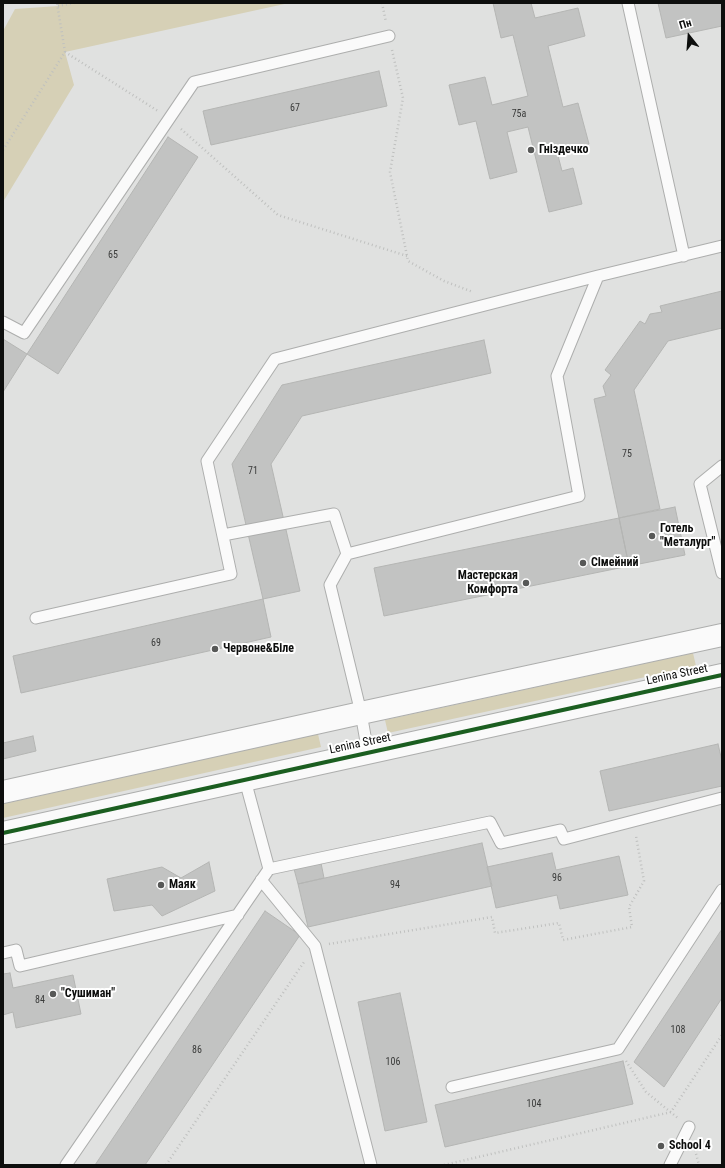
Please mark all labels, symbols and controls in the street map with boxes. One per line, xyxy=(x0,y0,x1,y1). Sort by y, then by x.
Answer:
north arrow xyxy=(669,16,709,56)
text: Пн xyxy=(678,16,693,32)
house number: 67 xyxy=(290,102,300,114)
house number: 75а xyxy=(512,108,526,120)
place label: Гніздечко xyxy=(539,143,588,157)
marker: Гніздечко xyxy=(526,145,536,155)
house number: 65 xyxy=(108,249,118,261)
house number: 75 xyxy=(622,448,632,460)
house number: 71 xyxy=(248,465,258,477)
place label: Готель "Металург" xyxy=(660,522,715,550)
marker: Готель "Металург" xyxy=(647,531,657,541)
place label: Сімейний xyxy=(591,556,639,570)
marker: Сімейний xyxy=(578,558,588,568)
place label: Мастерская Комфорта xyxy=(458,569,518,597)
marker: Мастерская Комфорта xyxy=(521,578,531,588)
house number: 69 xyxy=(151,637,161,649)
place label: Червоне&Біле xyxy=(223,642,294,656)
marker: Червоне&Біле xyxy=(210,644,220,654)
street label: Lenina Street xyxy=(645,661,709,689)
street label: Lenina Street xyxy=(328,730,392,758)
house number: 96 xyxy=(552,872,562,884)
place label: Маяк xyxy=(169,878,196,892)
house number: 94 xyxy=(390,879,400,891)
marker: Маяк xyxy=(156,880,166,890)
place label: "Сушиман" xyxy=(61,987,115,1001)
marker: "Сушиман" xyxy=(48,989,58,999)
house number: 84 xyxy=(35,994,45,1006)
house number: 108 xyxy=(671,1024,685,1036)
house number: 86 xyxy=(192,1044,202,1056)
house number: 106 xyxy=(386,1056,400,1068)
house number: 104 xyxy=(527,1098,541,1110)
place label: School 4 xyxy=(669,1139,711,1153)
marker: School 4 xyxy=(656,1141,666,1151)

